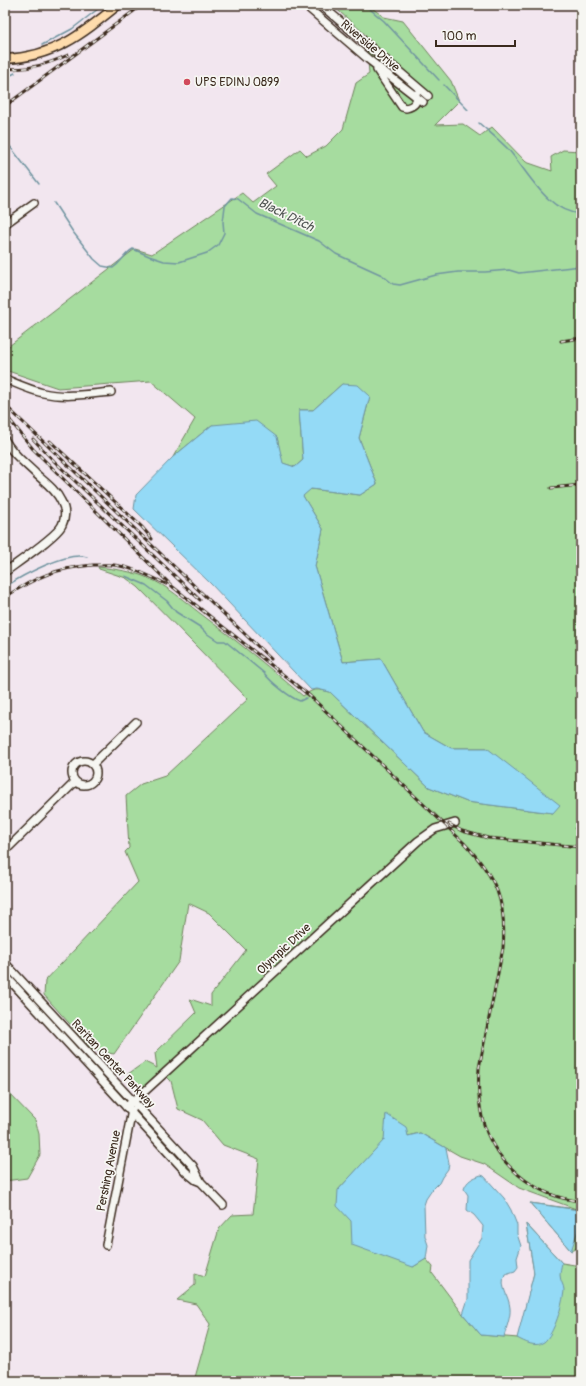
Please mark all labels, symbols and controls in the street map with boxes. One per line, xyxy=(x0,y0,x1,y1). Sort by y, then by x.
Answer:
street label: Riverside Drive xyxy=(337,17,403,75)
scale bar xyxy=(436,22,515,48)
text: 100 m xyxy=(442,29,477,44)
place label: UPS EDINJ 0899 xyxy=(195,75,279,90)
marker: UPS EDINJ 0899 xyxy=(182,77,192,87)
water label: Black Ditch xyxy=(256,195,317,236)
street label: Olympic Drive xyxy=(254,920,314,978)
street label: Raritan Center Parkway xyxy=(68,1017,158,1111)
street label: Pershing Avenue xyxy=(94,1129,124,1213)

